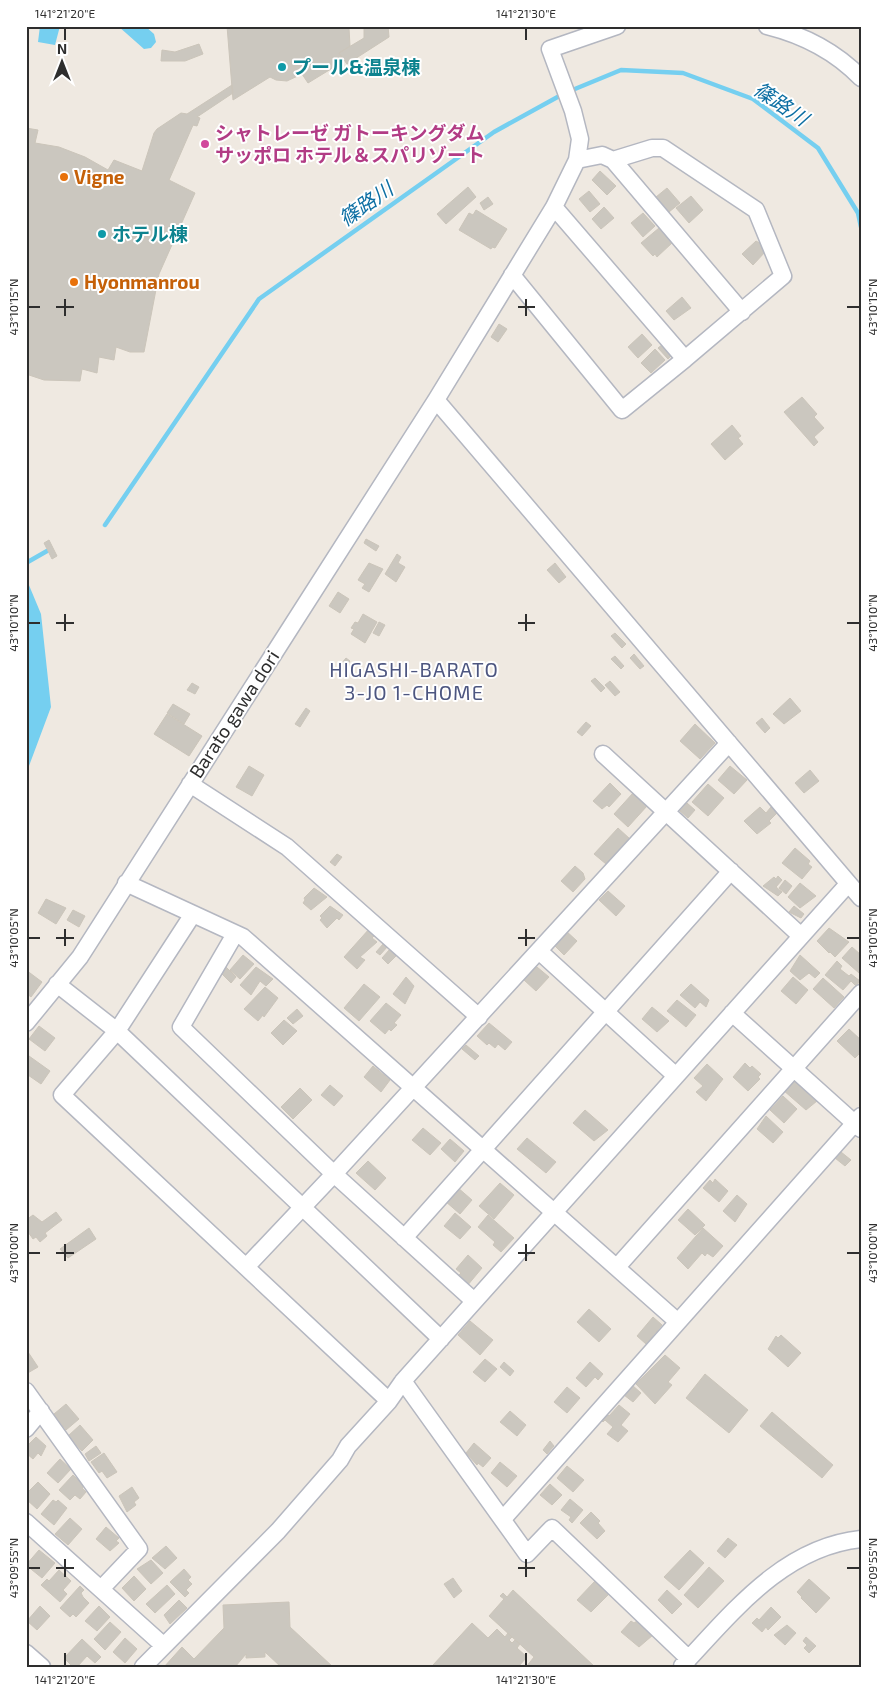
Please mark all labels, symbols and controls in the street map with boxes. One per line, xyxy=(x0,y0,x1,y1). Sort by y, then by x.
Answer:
text: 141°21'20"E xyxy=(35,6,95,20)
text: 141°21'30"E xyxy=(496,6,556,20)
north arrow xyxy=(38,38,88,88)
text: N xyxy=(57,40,67,57)
place label: プール&温泉棟 xyxy=(292,55,421,78)
marker: プール&温泉棟 xyxy=(276,61,288,73)
water label: 篠路川 xyxy=(750,76,815,131)
place label: シャトレーゼ ガトーキングダム サッポロ ホテル＆スパリゾート xyxy=(215,121,485,166)
marker: シャトレーゼ ガトーキングダム サッポロ ホテル＆スパリゾート xyxy=(199,138,211,150)
place label: Vigne xyxy=(74,165,125,188)
marker: Vigne xyxy=(58,171,70,183)
water label: 篠路川 xyxy=(334,175,399,230)
place label: ホテル棟 xyxy=(112,222,188,245)
marker: ホテル棟 xyxy=(96,228,108,240)
place label: Hyonmanrou xyxy=(84,270,200,294)
marker: Hyonmanrou xyxy=(68,276,80,288)
text: 43°10'15"N xyxy=(6,279,20,335)
text: 43°10'15"N xyxy=(865,279,879,335)
text: 43°10'10"N xyxy=(6,594,20,652)
text: 43°10'10"N xyxy=(865,594,879,652)
street label: Barato gawa dori xyxy=(184,646,283,782)
district label: HIGASHI-BARATO 3-JO 1-CHOME xyxy=(329,657,499,704)
text: 43°10'05"N xyxy=(6,908,20,968)
text: 43°10'05"N xyxy=(865,908,879,968)
text: 43°10'00"N xyxy=(6,1223,20,1283)
text: 43°10'00"N xyxy=(865,1223,879,1283)
text: 43°09'55"N xyxy=(6,1538,20,1598)
text: 43°09'55"N xyxy=(865,1538,879,1598)
text: 141°21'20"E xyxy=(35,1672,95,1686)
text: 141°21'30"E xyxy=(496,1672,556,1686)

